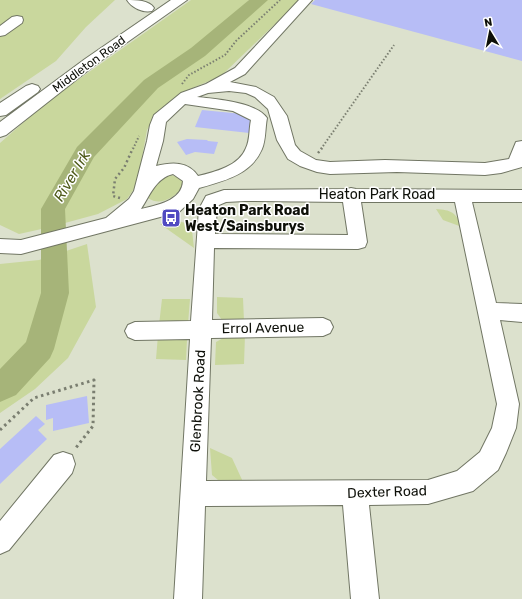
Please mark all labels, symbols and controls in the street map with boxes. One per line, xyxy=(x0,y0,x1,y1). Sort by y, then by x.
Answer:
north arrow xyxy=(470,12,510,52)
text: N xyxy=(483,16,493,30)
street label: Middleton Road xyxy=(50,33,128,95)
water label: River Irk xyxy=(50,147,94,205)
street label: Heaton Park Road xyxy=(319,186,435,203)
place label: Heaton Park Road West/Sainsburys xyxy=(185,202,309,235)
bus stop icon: Heaton Park Road West/Sainsburys xyxy=(160,207,182,229)
street label: Errol Avenue xyxy=(222,319,305,337)
street label: Glenbrook Road xyxy=(187,349,209,453)
street label: Dexter Road xyxy=(347,482,427,502)

